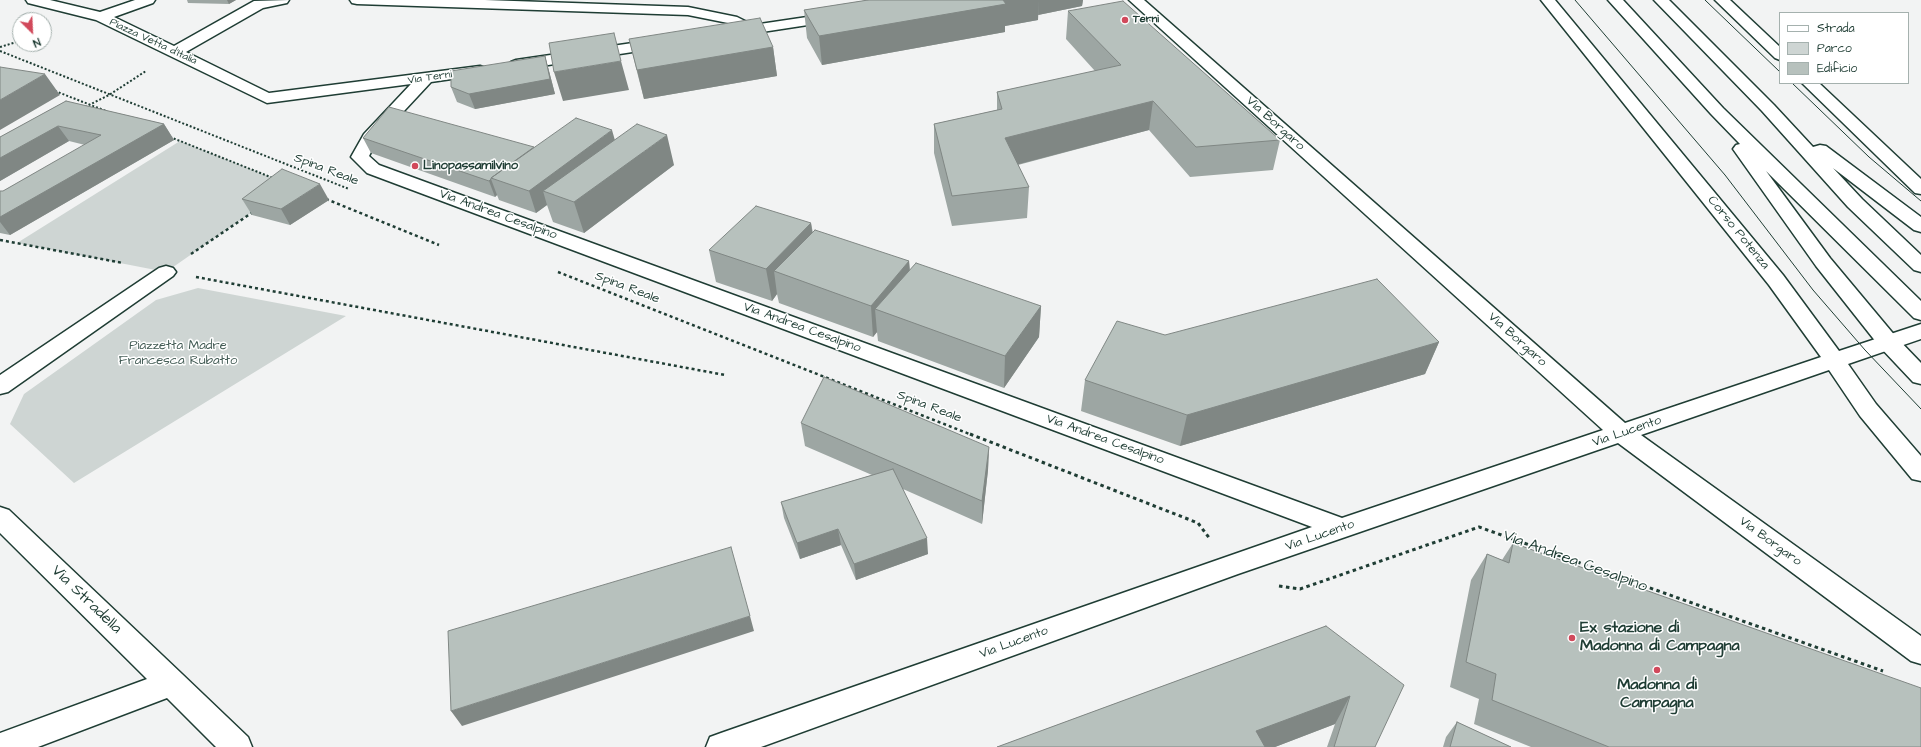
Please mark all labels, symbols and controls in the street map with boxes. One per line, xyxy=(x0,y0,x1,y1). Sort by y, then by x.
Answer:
north arrow xyxy=(12,12,52,52)
legend xyxy=(1779,12,1909,84)
place label: Terni xyxy=(1133,13,1159,27)
marker: Terni xyxy=(1120,15,1130,25)
street label: Piazza Vetta d'Italia xyxy=(107,16,199,68)
text: Strada xyxy=(1817,20,1855,37)
text: N xyxy=(30,34,43,51)
text: Parco xyxy=(1817,40,1852,57)
text: Edificio xyxy=(1817,60,1857,77)
street label: Via Terni xyxy=(407,68,453,88)
street label: Via Borgaro xyxy=(1242,94,1308,154)
street label: Spina Reale xyxy=(292,151,360,189)
place label: Linopassamilvino xyxy=(423,158,518,174)
marker: Linopassamilvino xyxy=(410,161,420,171)
street label: Via Andrea Cesalpino xyxy=(437,186,559,244)
street label: Corso Potenza xyxy=(1704,193,1772,273)
street label: Spina Reale xyxy=(593,269,661,307)
street label: Via Andrea Cesalpino xyxy=(741,299,863,357)
street label: Via Borgaro xyxy=(1484,310,1550,370)
park label: Piazzetta Madre Francesca Rubatto xyxy=(119,338,237,369)
street label: Spina Reale xyxy=(895,388,963,426)
street label: Via Andrea Cesalpino xyxy=(1044,411,1166,469)
street label: Via Lucento xyxy=(1590,413,1664,451)
street label: Via Borgaro xyxy=(1736,514,1804,570)
street label: Via Lucento xyxy=(1283,517,1357,555)
street label: Via Andrea Cesalpino xyxy=(1500,527,1650,597)
street label: Via Stradella xyxy=(47,562,125,638)
place label: Ex stazione di Madonna di Campagna xyxy=(1580,619,1740,657)
street label: Via Lucento xyxy=(978,623,1050,663)
marker: Ex stazione di Madonna di Campagna xyxy=(1567,633,1577,643)
marker: Madonna di Campagna xyxy=(1652,665,1662,675)
place label: Madonna di Campagna xyxy=(1617,676,1697,714)

